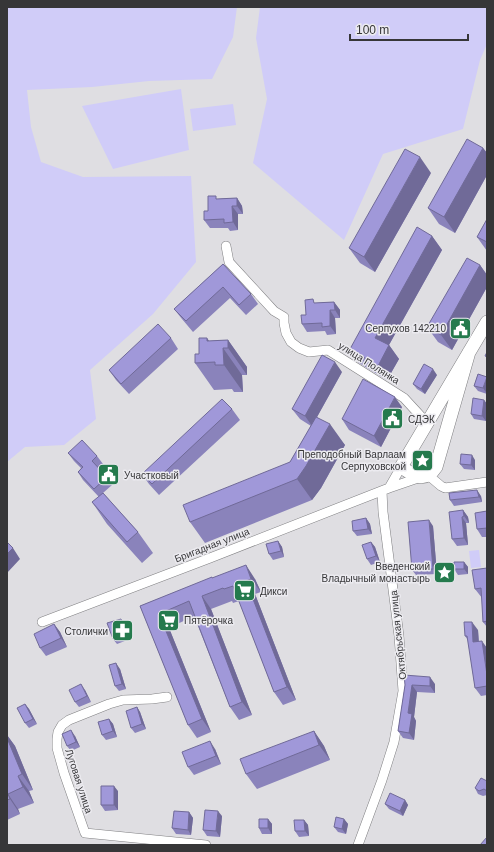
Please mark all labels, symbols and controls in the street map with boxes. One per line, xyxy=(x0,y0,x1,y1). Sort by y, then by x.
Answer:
scale bar xyxy=(350,16,468,42)
text: 100 m xyxy=(356,23,389,37)
public building icon: Серпухов 142210 xyxy=(448,315,474,341)
place label: Серпухов 142210 xyxy=(365,323,446,334)
street label: улица Полянка xyxy=(337,340,402,386)
public building icon: СДЭК xyxy=(379,406,405,432)
place label: СДЭК xyxy=(408,414,435,425)
place icon: Преподобный Варлаам Серпуховской xyxy=(409,447,435,473)
place label: Преподобный Варлаам Серпуховской xyxy=(297,449,406,472)
public building icon: Участковый xyxy=(95,462,121,488)
place label: Участковый xyxy=(124,470,179,481)
street label: Бригадная улица xyxy=(173,526,251,564)
place icon: Введенский Владычный монастырь xyxy=(432,559,458,585)
place label: Введенский Владычный монастырь xyxy=(322,561,430,584)
supermarket icon: Дикси xyxy=(231,578,257,604)
place label: Дикси xyxy=(260,586,287,597)
street label: Октябрьская улица xyxy=(388,589,408,680)
supermarket icon: Пятёрочка xyxy=(155,607,181,633)
place label: Пятёрочка xyxy=(184,615,233,626)
pharmacy icon: Столички xyxy=(110,618,136,644)
place label: Столички xyxy=(64,626,108,637)
street label: Луговая улица xyxy=(63,747,95,815)

